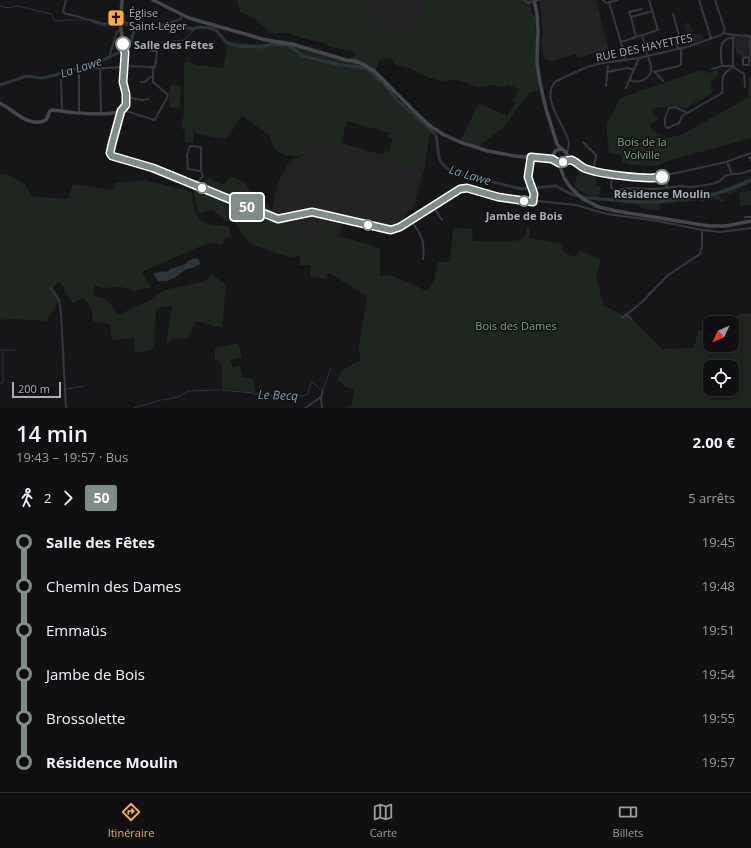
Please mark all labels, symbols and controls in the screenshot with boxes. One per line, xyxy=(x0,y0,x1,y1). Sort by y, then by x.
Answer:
place label: Église Saint-Léger xyxy=(129,5,187,33)
church icon: Église Saint-Léger xyxy=(106,8,126,28)
street label: RUE DES HAYETTES xyxy=(594,29,694,65)
marker: Salle des Fêtes xyxy=(115,36,131,52)
place label: Salle des Fêtes xyxy=(134,37,214,52)
water label: La Lawe xyxy=(58,52,104,82)
park label: Bois de la Volville xyxy=(617,134,667,162)
unlabelled marker xyxy=(557,156,569,168)
water label: La Lawe xyxy=(447,161,493,189)
marker: Résidence Moulin xyxy=(654,169,670,185)
unlabelled marker xyxy=(196,182,208,194)
place label: Résidence Moulin xyxy=(614,186,710,201)
line badge: 50 xyxy=(229,194,265,220)
marker: Jambe de Bois xyxy=(518,195,530,207)
text: 50 xyxy=(239,197,255,216)
place label: Jambe de Bois xyxy=(485,208,563,223)
unlabelled marker xyxy=(362,219,374,231)
north arrow xyxy=(703,316,739,352)
map controls xyxy=(703,316,739,396)
park label: Bois des Dames xyxy=(475,318,557,333)
button: locate xyxy=(703,360,739,396)
scale bar xyxy=(12,380,61,399)
text: 200 m xyxy=(18,381,50,396)
water label: Le Becq xyxy=(258,386,299,404)
text: 14 min xyxy=(16,418,88,448)
text: 2.00 € xyxy=(693,432,735,452)
text: 19:43 – 19:57 · Bus xyxy=(16,448,128,466)
icon: walk xyxy=(16,487,38,509)
icon: forward xyxy=(57,487,79,509)
text: 50 xyxy=(93,488,109,507)
text: 2 xyxy=(44,489,51,507)
text: 5 arrêts xyxy=(688,489,735,507)
text: Salle des Fêtes xyxy=(46,532,155,552)
text: 19:45 xyxy=(702,533,735,551)
text: Chemin des Dames xyxy=(46,576,181,596)
text: 19:48 xyxy=(702,577,735,595)
text: Emmaüs xyxy=(46,620,107,640)
text: 19:51 xyxy=(702,621,735,639)
text: Jambe de Bois xyxy=(46,664,145,684)
text: 19:54 xyxy=(702,665,735,683)
text: Brossolette xyxy=(46,708,126,728)
text: 19:55 xyxy=(702,709,735,727)
text: Résidence Moulin xyxy=(46,752,178,772)
text: 19:57 xyxy=(702,753,735,771)
tab: Itinéraire xyxy=(108,801,154,840)
tab: Carte xyxy=(370,801,397,840)
tab: Billets xyxy=(613,801,643,840)

